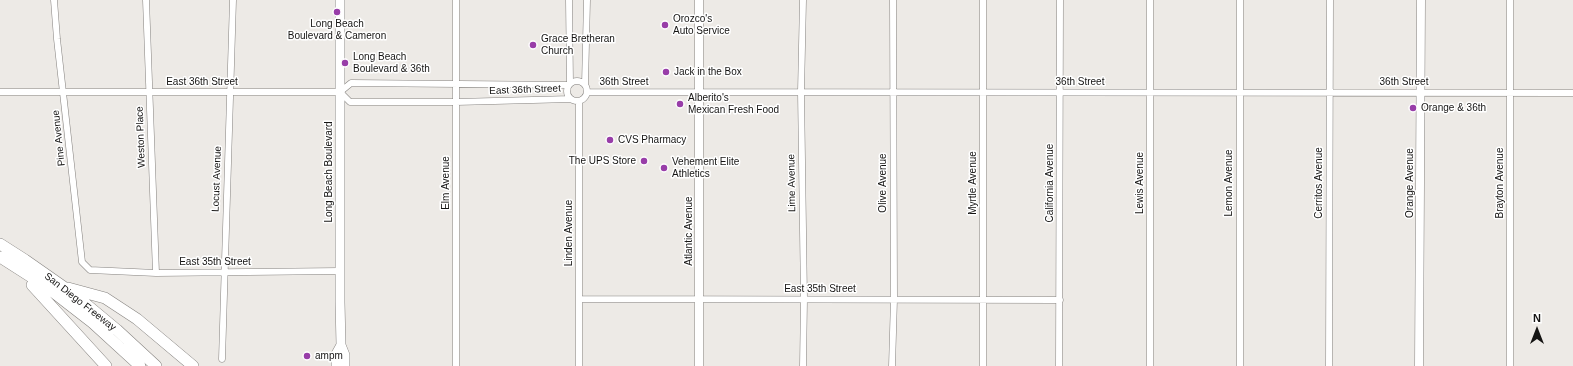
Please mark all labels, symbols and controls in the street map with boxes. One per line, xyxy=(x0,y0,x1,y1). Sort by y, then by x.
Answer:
marker: Long Beach Boulevard & Cameron xyxy=(332,7,342,17)
place label: Orozco's Auto Service xyxy=(673,13,730,36)
place label: Long Beach Boulevard & Cameron xyxy=(288,18,386,42)
marker: Orozco's Auto Service xyxy=(660,20,670,30)
place label: Grace Bretheran Church xyxy=(541,33,615,56)
marker: Grace Bretheran Church xyxy=(528,40,538,50)
place label: Long Beach Boulevard & 36th xyxy=(353,51,430,74)
marker: Long Beach Boulevard & 36th xyxy=(340,58,350,68)
place label: Jack in the Box xyxy=(674,66,742,78)
marker: Jack in the Box xyxy=(661,67,671,77)
street label: East 36th Street xyxy=(166,76,238,88)
street label: 36th Street xyxy=(600,76,648,88)
street label: 36th Street xyxy=(1056,76,1104,88)
street label: 36th Street xyxy=(1380,76,1428,88)
street label: East 36th Street xyxy=(489,83,561,97)
place label: Alberito's Mexican Fresh Food xyxy=(688,92,779,116)
marker: Alberito's Mexican Fresh Food xyxy=(675,99,685,109)
place label: Orange & 36th xyxy=(1421,102,1486,114)
marker: Orange & 36th xyxy=(1408,103,1418,113)
street label: Weston Place xyxy=(134,106,148,168)
street label: Pine Avenue xyxy=(50,109,68,167)
street label: Long Beach Boulevard xyxy=(323,121,335,223)
place label: CVS Pharmacy xyxy=(618,134,686,146)
marker: CVS Pharmacy xyxy=(605,135,615,145)
street label: California Avenue xyxy=(1044,144,1056,222)
street label: Locust Avenue xyxy=(210,146,224,212)
street label: Cerritos Avenue xyxy=(1313,147,1325,219)
street label: Orange Avenue xyxy=(1404,148,1416,218)
street label: Brayton Avenue xyxy=(1494,148,1506,218)
street label: Lemon Avenue xyxy=(1223,149,1235,217)
street label: Myrtle Avenue xyxy=(967,151,979,215)
street label: Lewis Avenue xyxy=(1134,152,1146,214)
street label: Olive Avenue xyxy=(877,153,889,213)
street label: Lime Avenue xyxy=(785,154,799,212)
place label: The UPS Store xyxy=(569,155,636,167)
street label: Elm Avenue xyxy=(440,156,452,210)
marker: The UPS Store xyxy=(639,156,649,166)
place label: Vehement Elite Athletics xyxy=(672,156,739,180)
marker: Vehement Elite Athletics xyxy=(659,163,669,173)
street label: Atlantic Avenue xyxy=(683,196,695,266)
street label: Linden Avenue xyxy=(563,200,575,266)
street label: East 35th Street xyxy=(179,256,251,268)
street label: San Diego Freeway xyxy=(42,270,118,334)
street label: East 35th Street xyxy=(784,283,856,295)
north arrow xyxy=(1517,310,1557,350)
text: N xyxy=(1533,312,1541,324)
place label: ampm xyxy=(315,350,343,362)
marker: ampm xyxy=(302,351,312,361)

